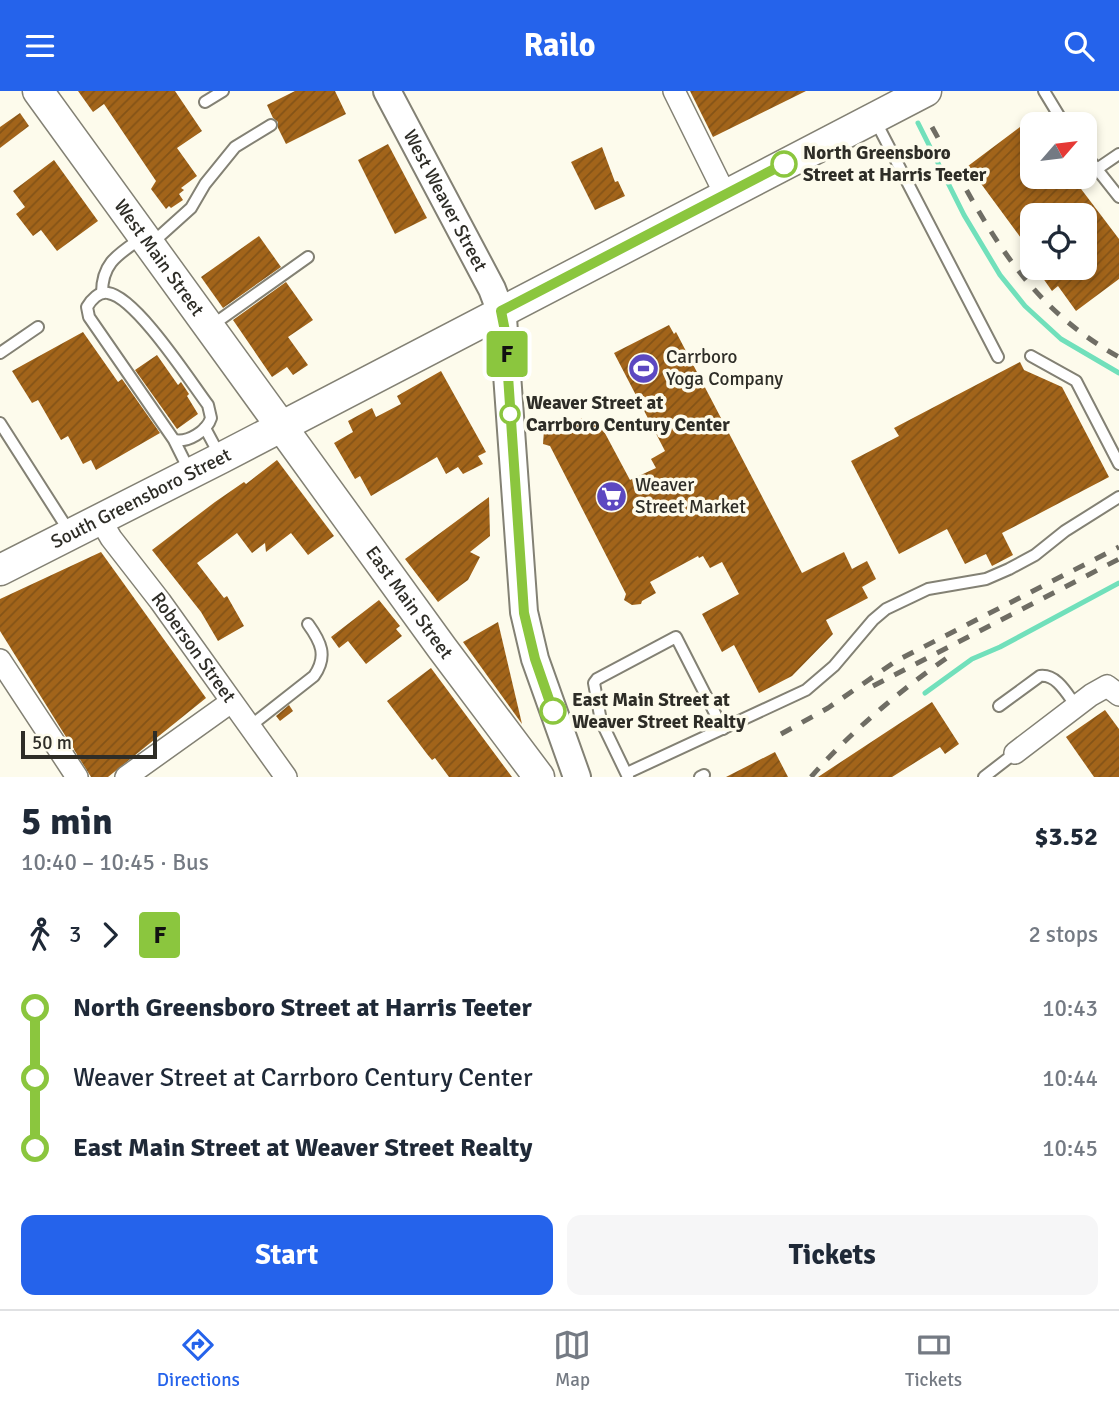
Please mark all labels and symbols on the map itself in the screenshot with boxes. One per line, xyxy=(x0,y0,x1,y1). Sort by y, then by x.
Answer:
north arrow xyxy=(1020,112,1097,189)
street label: West Weaver Street xyxy=(398,126,493,276)
place label: North Greensboro Street at Harris Teeter xyxy=(803,141,987,187)
marker: North Greensboro Street at Harris Teeter xyxy=(771,151,797,177)
street label: West Main Street xyxy=(109,195,209,321)
line badge: F xyxy=(484,331,530,377)
place label: Carrboro Yoga Company xyxy=(666,345,783,391)
sports icon: Carrboro Yoga Company xyxy=(626,351,660,385)
place label: Weaver Street at Carrboro Century Center xyxy=(526,391,730,437)
marker: Weaver Street at Carrboro Century Center xyxy=(500,404,520,424)
street label: South Greensboro Street xyxy=(47,443,235,554)
place label: Weaver Street Market xyxy=(635,473,746,519)
supermarket icon: Weaver Street Market xyxy=(595,479,629,513)
street label: East Main Street xyxy=(360,541,458,664)
street label: Roberson Street xyxy=(146,588,241,708)
place label: East Main Street at Weaver Street Realty xyxy=(572,688,746,734)
marker: East Main Street at Weaver Street Realty xyxy=(540,698,566,724)
scale bar xyxy=(21,728,158,760)

